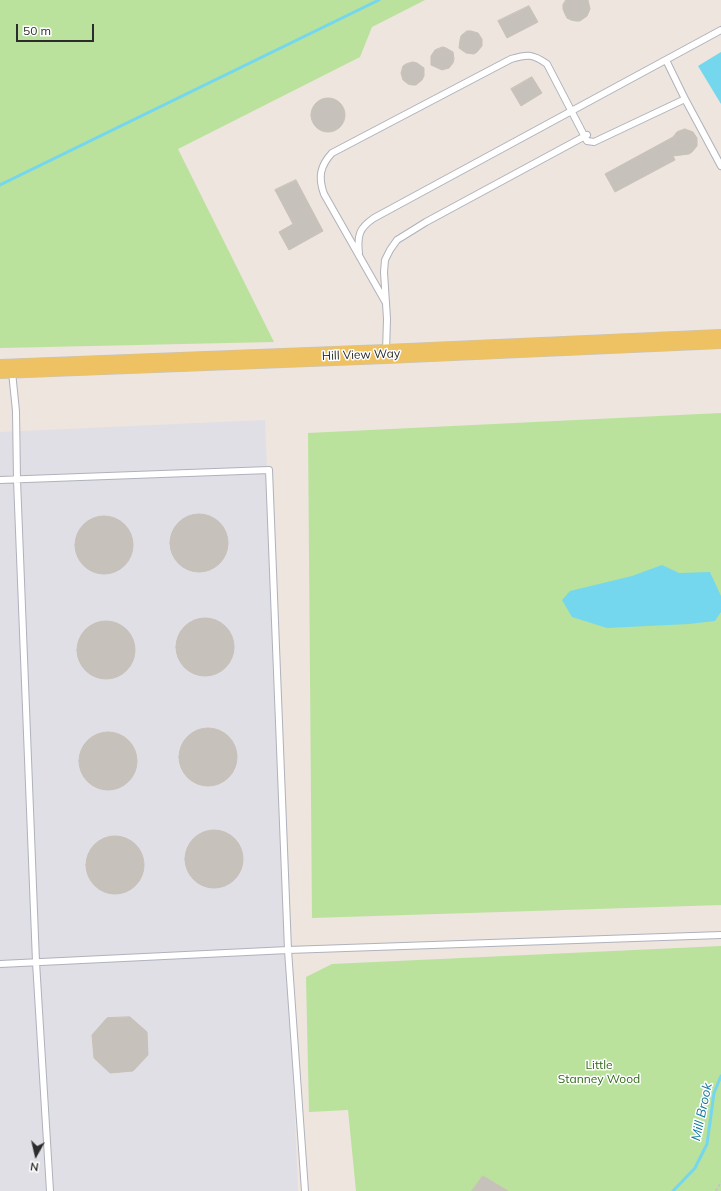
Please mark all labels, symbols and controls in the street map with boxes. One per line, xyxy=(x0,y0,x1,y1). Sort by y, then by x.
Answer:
scale bar xyxy=(18,16,96,42)
text: 50 m xyxy=(23,23,51,38)
street label: Hill View Way xyxy=(322,346,400,364)
park label: Little Stanney Wood xyxy=(558,1058,640,1086)
water label: Mill Brook xyxy=(688,1082,716,1142)
north arrow xyxy=(16,1135,56,1175)
text: N xyxy=(29,1159,39,1174)

